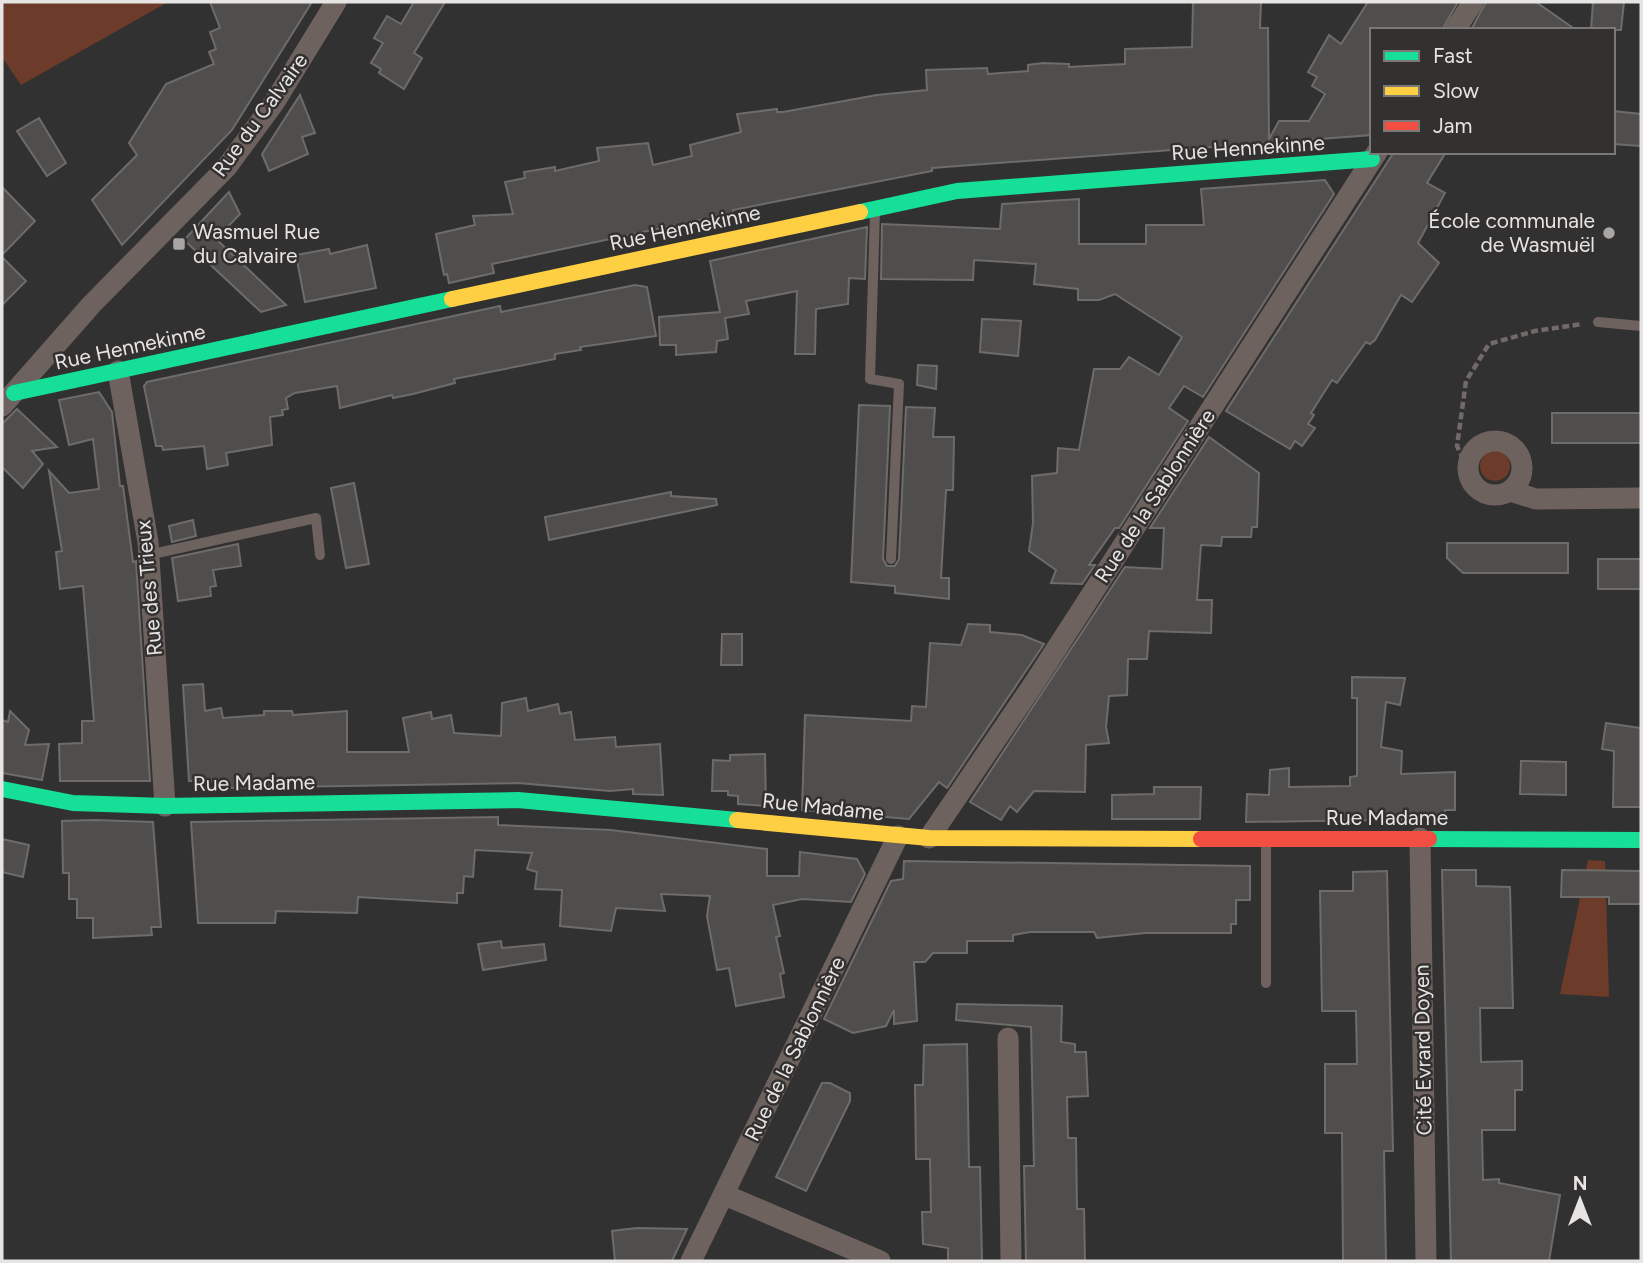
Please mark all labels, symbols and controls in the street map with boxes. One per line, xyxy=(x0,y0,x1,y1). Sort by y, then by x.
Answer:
legend xyxy=(1370,28,1615,154)
text: Fast xyxy=(1433,43,1473,68)
street label: Rue du Calvaire xyxy=(207,48,313,181)
text: Slow xyxy=(1433,78,1479,103)
text: Jam xyxy=(1433,113,1472,138)
street label: Rue Hennekinne xyxy=(1170,130,1325,165)
street label: Rue Hennekinne xyxy=(607,199,763,256)
place label: École communale de Wasmuël xyxy=(1428,208,1595,257)
place label: Wasmuel Rue du Calvaire xyxy=(193,219,320,268)
marker: École communale de Wasmuël xyxy=(1601,225,1617,241)
marker: Wasmuel Rue du Calvaire xyxy=(171,236,187,252)
street label: Rue Hennekinne xyxy=(52,318,208,375)
street label: Rue de la Sablonnière xyxy=(1089,404,1220,587)
street label: Rue des Trieux xyxy=(130,519,167,657)
street label: Rue Madame xyxy=(193,769,315,796)
street label: Rue Madame xyxy=(761,788,885,825)
street label: Rue Madame xyxy=(1326,805,1448,830)
street label: Rue de la Sablonnière xyxy=(739,952,850,1145)
street label: Cité Evrard Doyen xyxy=(1409,964,1436,1136)
north arrow xyxy=(1545,1165,1615,1235)
text: N xyxy=(1573,1172,1587,1195)

